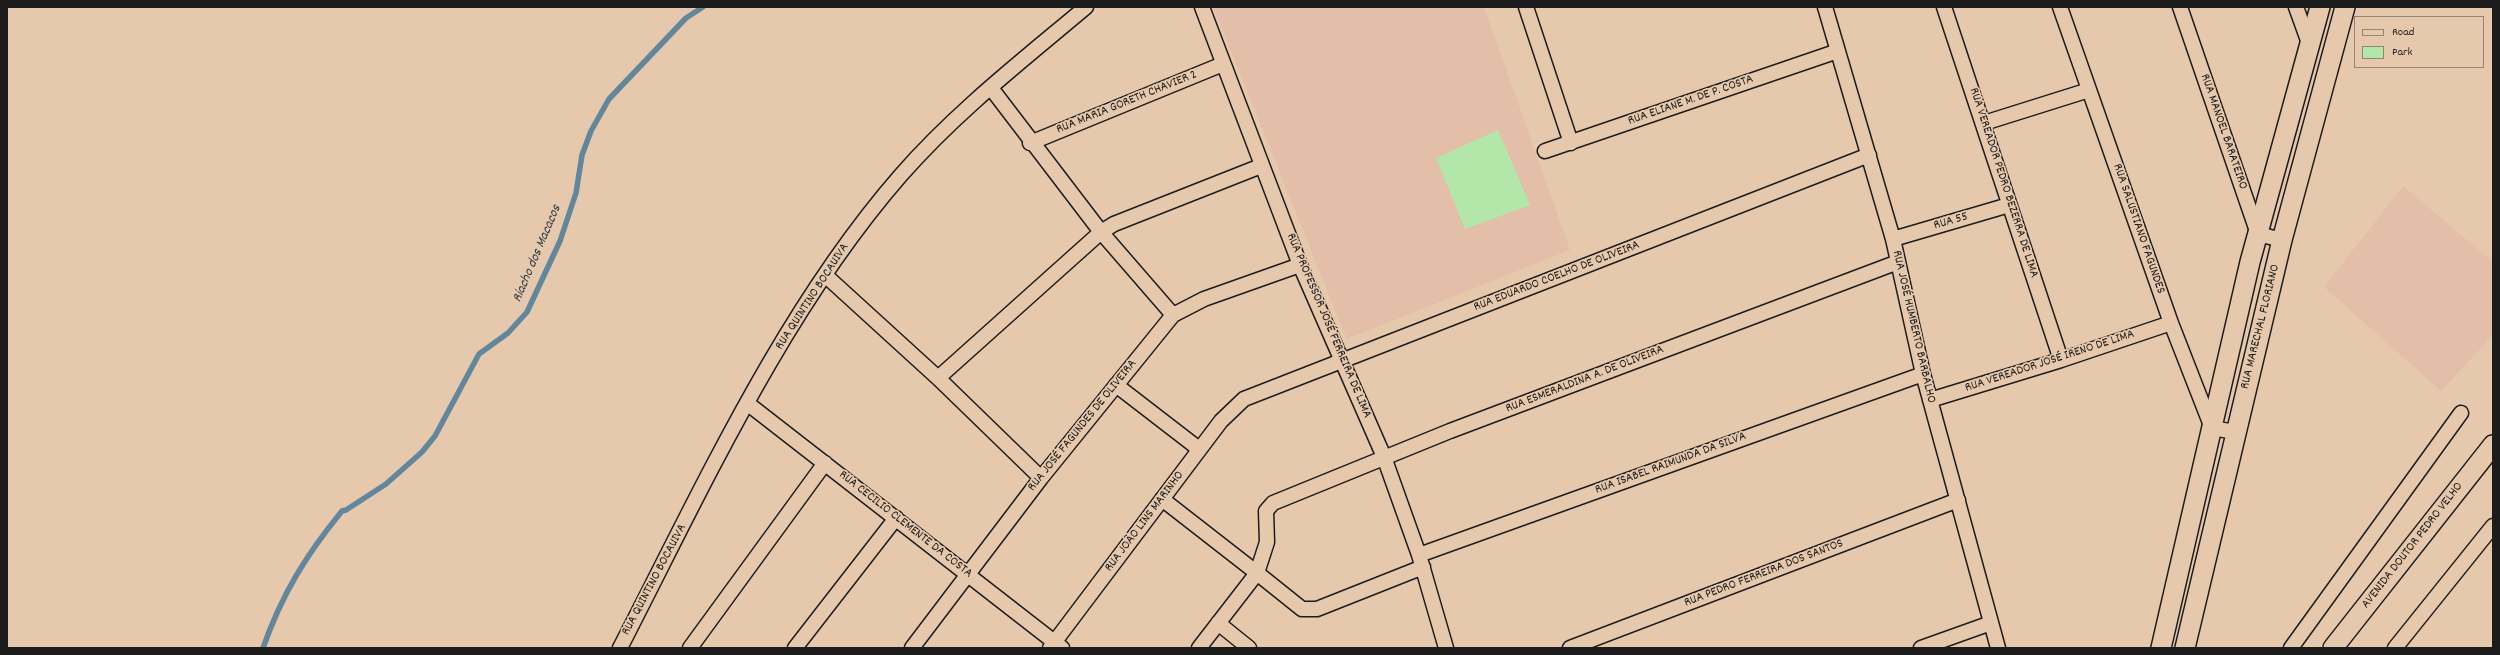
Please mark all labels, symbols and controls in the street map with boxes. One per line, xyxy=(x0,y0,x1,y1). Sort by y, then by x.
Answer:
legend xyxy=(2354,16,2484,68)
text: Road xyxy=(2392,24,2414,41)
text: Park xyxy=(2392,44,2412,61)
street label: RUA MARIA GORETH CHAVIER 2 xyxy=(1054,68,1200,138)
street label: RUA ELIANE M. DE P. COSTA xyxy=(1626,72,1756,130)
street label: RUA MANOEL BARATEIRO xyxy=(2196,72,2250,192)
street label: RUA VEREADOR PEDRO BEZERRA DE LIMA xyxy=(1965,86,2041,280)
street label: RUA SALUSTIANO FAGUNDES xyxy=(2108,162,2168,296)
water label: Riacho dos Macacos xyxy=(510,203,566,305)
street label: RUA 55 xyxy=(1932,210,1970,234)
street label: RUA PROFESSOR JOSÉ FERREIRA DE LIMA xyxy=(1282,231,1374,421)
street label: RUA EDUARDO COELHO DE OLIVEIRA xyxy=(1472,238,1642,316)
street label: RUA QUINTINO BOCAUIVA xyxy=(773,241,853,353)
street label: RUA JOSÉ HUMBERTO BARBALHO xyxy=(1888,249,1938,405)
street label: RUA MARECHAL FLORIANO xyxy=(2238,263,2284,391)
street label: RUA VEREADOR JOSÉ IRENO DE LIMA xyxy=(1963,327,2137,397)
street label: RUA ESMERALDINA A. DE OLIVEIRA xyxy=(1504,343,1666,417)
street label: RUA JOSÉ FAGUNDES DE OLIVEIRA xyxy=(1025,357,1141,495)
street label: RUA ISABEL RAIMUNDA DA SILVA xyxy=(1593,429,1749,499)
street label: RUA CECILIO CLEMENTE DA COSTA xyxy=(835,468,975,582)
street label: RUA JOÃO LINS MARINHO xyxy=(1102,469,1188,575)
street label: AVENIDA DOUTOR PEDRO VELHO xyxy=(2359,480,2467,612)
street label: RUA QUINTINO BOCAUIVA xyxy=(619,522,691,638)
street label: RUA PEDRO FERREIRA DOS SANTOS xyxy=(1682,536,1846,612)

